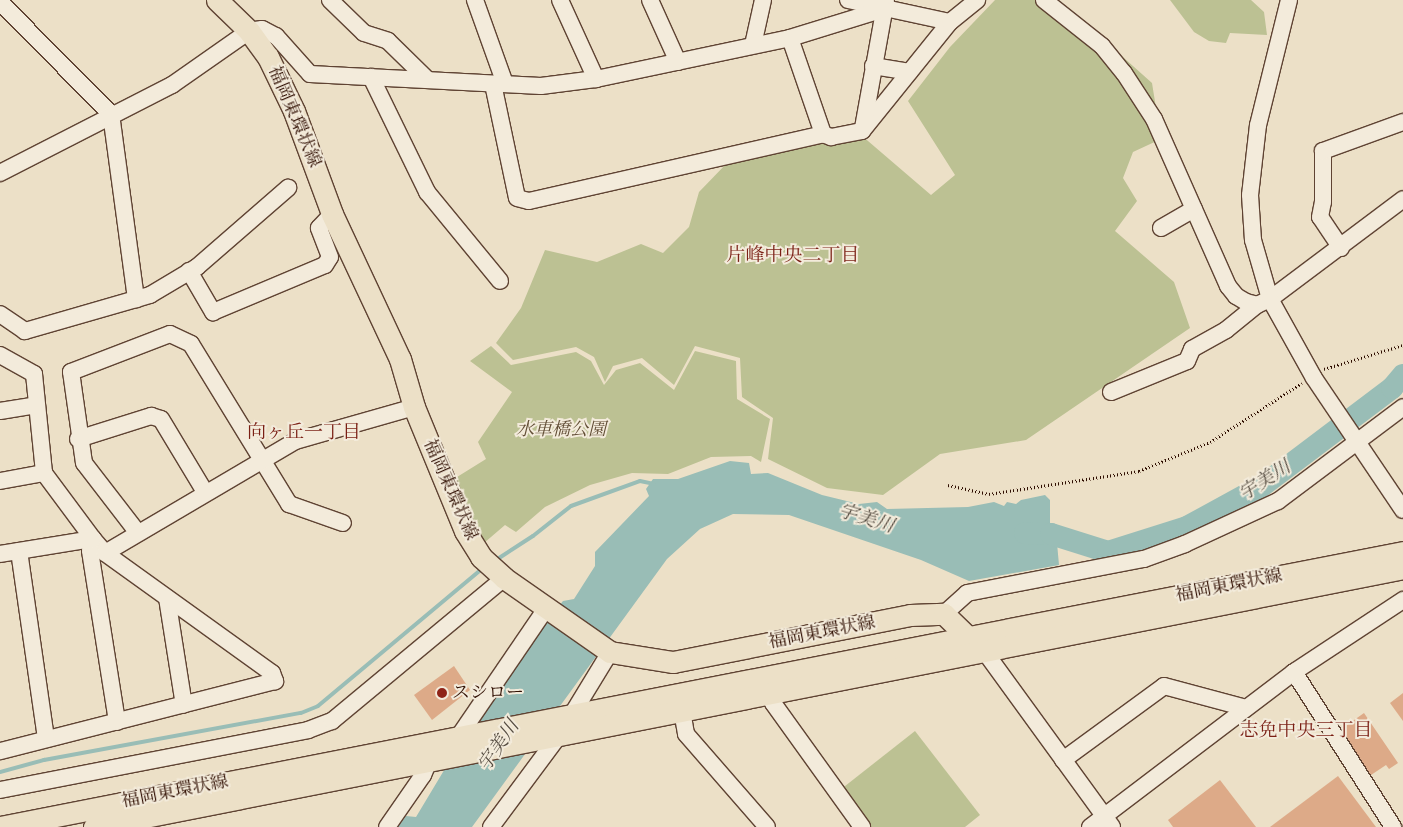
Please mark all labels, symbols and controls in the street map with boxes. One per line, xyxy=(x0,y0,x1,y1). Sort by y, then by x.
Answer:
street label: 福岡東環状線 xyxy=(263,63,325,171)
district label: 片峰中央二丁目 xyxy=(727,245,859,267)
park label: 水車橋公園 xyxy=(516,419,606,441)
district label: 向ヶ丘一丁目 xyxy=(247,422,361,444)
street label: 福岡東環状線 xyxy=(418,436,482,544)
water label: 宇美川 xyxy=(1235,456,1295,506)
water label: 宇美川 xyxy=(835,500,897,538)
street label: 福岡東環状線 xyxy=(1174,565,1284,607)
street label: 福岡東環状線 xyxy=(767,612,877,654)
place label: スシロー xyxy=(452,682,524,704)
marker: スシロー xyxy=(436,687,448,699)
water label: 宇美川 xyxy=(474,716,524,776)
district label: 志免中央三丁目 xyxy=(1240,720,1372,742)
street label: 福岡東環状線 xyxy=(120,771,230,813)

